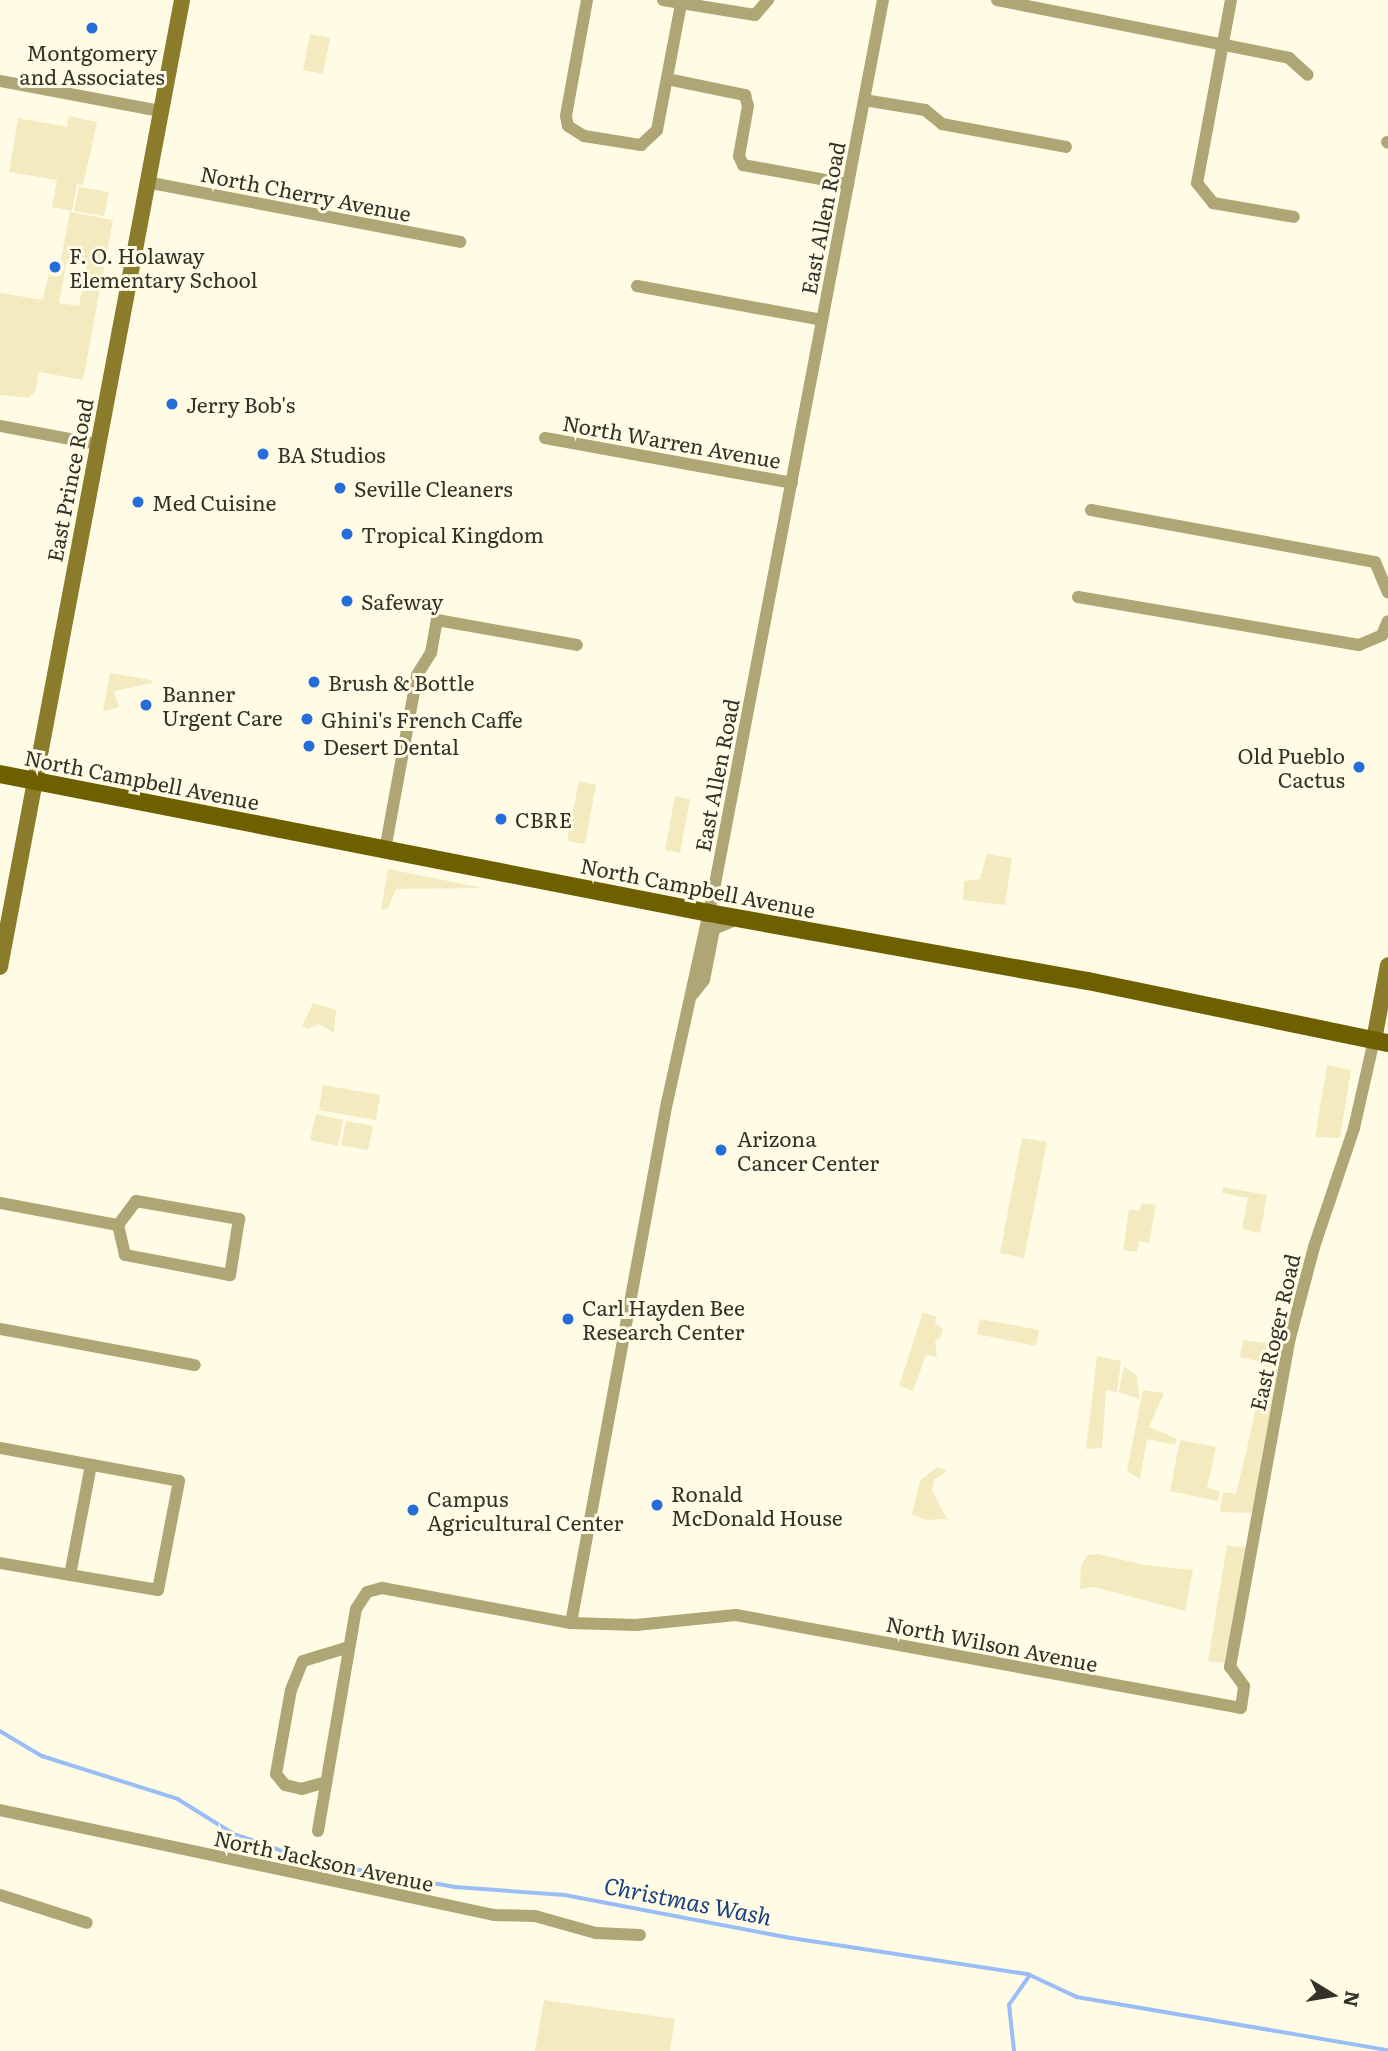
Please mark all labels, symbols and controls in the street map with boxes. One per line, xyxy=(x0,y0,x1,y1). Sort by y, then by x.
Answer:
marker: Montgomery and Associates xyxy=(84,20,100,36)
place label: Montgomery and Associates xyxy=(19,39,165,89)
street label: East Allen Road xyxy=(795,139,849,297)
street label: North Cherry Avenue xyxy=(199,160,413,226)
place label: F. O. Holaway Elementary School xyxy=(69,242,258,292)
marker: F. O. Holaway Elementary School xyxy=(47,259,63,275)
place label: Jerry Bob's xyxy=(186,391,295,417)
street label: East Prince Road xyxy=(41,396,97,564)
marker: Jerry Bob's xyxy=(164,396,180,412)
street label: North Warren Avenue xyxy=(561,409,783,473)
place label: BA Studios xyxy=(277,441,385,467)
marker: BA Studios xyxy=(255,446,271,462)
place label: Seville Cleaners xyxy=(354,475,513,501)
marker: Seville Cleaners xyxy=(332,480,348,496)
place label: Med Cuisine xyxy=(152,489,276,515)
marker: Med Cuisine xyxy=(130,494,146,510)
place label: Tropical Kingdom xyxy=(361,521,544,547)
marker: Tropical Kingdom xyxy=(339,526,355,542)
place label: Safeway xyxy=(361,588,443,614)
marker: Safeway xyxy=(339,593,355,609)
place label: Brush & Bottle xyxy=(328,669,474,695)
marker: Brush & Bottle xyxy=(306,674,322,690)
place label: Banner Urgent Care xyxy=(162,680,283,730)
marker: Banner Urgent Care xyxy=(136,695,156,715)
street label: East Allen Road xyxy=(689,696,743,854)
place label: Ghini's French Caffe xyxy=(321,706,523,732)
marker: Ghini's French Caffe xyxy=(299,711,315,727)
place label: Desert Dental xyxy=(323,733,459,759)
marker: Desert Dental xyxy=(301,738,317,754)
place label: Old Pueblo Cactus xyxy=(1238,742,1345,792)
street label: North Campbell Avenue xyxy=(23,744,261,814)
marker: Old Pueblo Cactus xyxy=(1351,759,1367,775)
place label: CBRE xyxy=(515,806,572,832)
marker: CBRE xyxy=(493,811,509,827)
street label: North Campbell Avenue xyxy=(579,852,817,922)
place label: Arizona Cancer Center xyxy=(737,1125,879,1175)
marker: Arizona Cancer Center xyxy=(711,1140,731,1160)
street label: East Roger Road xyxy=(1244,1251,1304,1413)
place label: Carl Hayden Bee Research Center xyxy=(582,1294,745,1344)
marker: Carl Hayden Bee Research Center xyxy=(560,1311,576,1327)
place label: Ronald McDonald House xyxy=(671,1480,843,1530)
place label: Campus Agricultural Center xyxy=(427,1485,623,1535)
marker: Ronald McDonald House xyxy=(649,1497,665,1513)
marker: Campus Agricultural Center xyxy=(405,1502,421,1518)
street label: North Wilson Avenue xyxy=(884,1610,1100,1676)
street label: North Jackson Avenue xyxy=(212,1824,436,1896)
water label: Christmas Wash xyxy=(602,1870,774,1930)
north arrow xyxy=(1297,1960,1367,2030)
text: N xyxy=(1337,1988,1368,2010)

